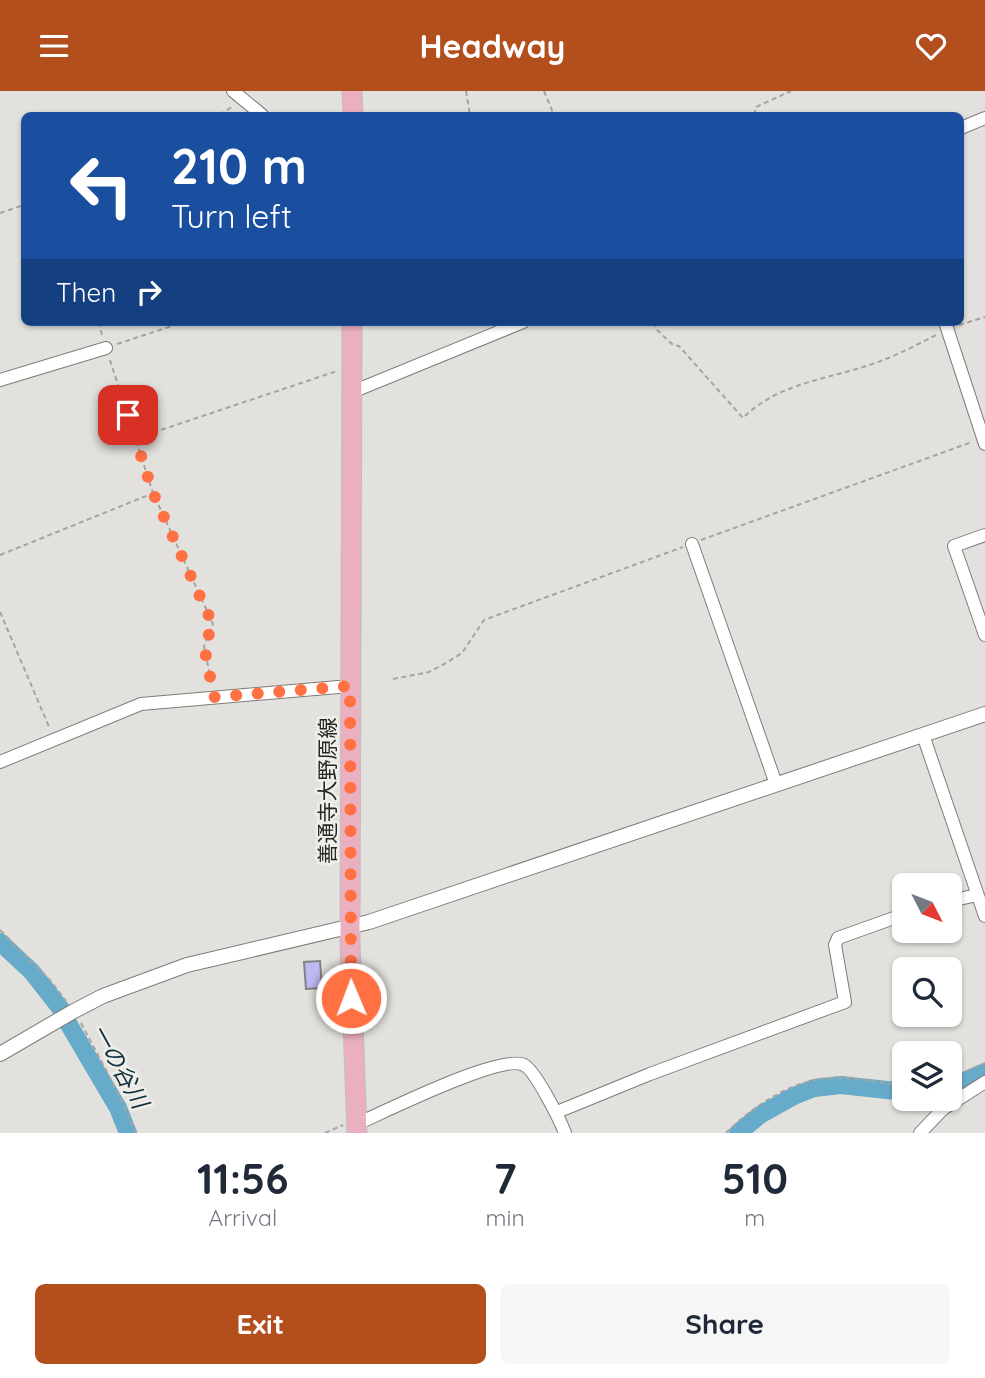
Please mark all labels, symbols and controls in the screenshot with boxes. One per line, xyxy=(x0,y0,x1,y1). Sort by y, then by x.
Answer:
text: Headway xyxy=(420,26,565,66)
icon: menu xyxy=(35,27,73,65)
icon: heart xyxy=(912,27,950,65)
text: 210 m xyxy=(171,135,307,196)
icon: left xyxy=(56,140,147,231)
text: Turn left xyxy=(171,196,292,236)
icon: right xyxy=(130,273,168,311)
text: Then xyxy=(56,276,116,309)
pin xyxy=(98,385,158,445)
icon: arrive xyxy=(109,396,147,434)
street label: 善通寺大野原線 xyxy=(314,718,340,865)
north arrow xyxy=(892,873,962,943)
map controls xyxy=(892,873,962,1111)
button: search xyxy=(892,957,962,1027)
position arrow xyxy=(314,961,388,1035)
water label: 一の谷川 xyxy=(85,1019,156,1116)
button: layers xyxy=(892,1041,962,1111)
text: 11:56 xyxy=(197,1152,289,1205)
text: 7 xyxy=(494,1152,517,1205)
text: 510 xyxy=(722,1152,788,1205)
text: Arrival xyxy=(208,1203,277,1232)
text: min xyxy=(486,1203,525,1232)
text: m xyxy=(744,1203,765,1232)
button: Exit xyxy=(35,1284,486,1364)
button: Share xyxy=(500,1284,950,1364)

